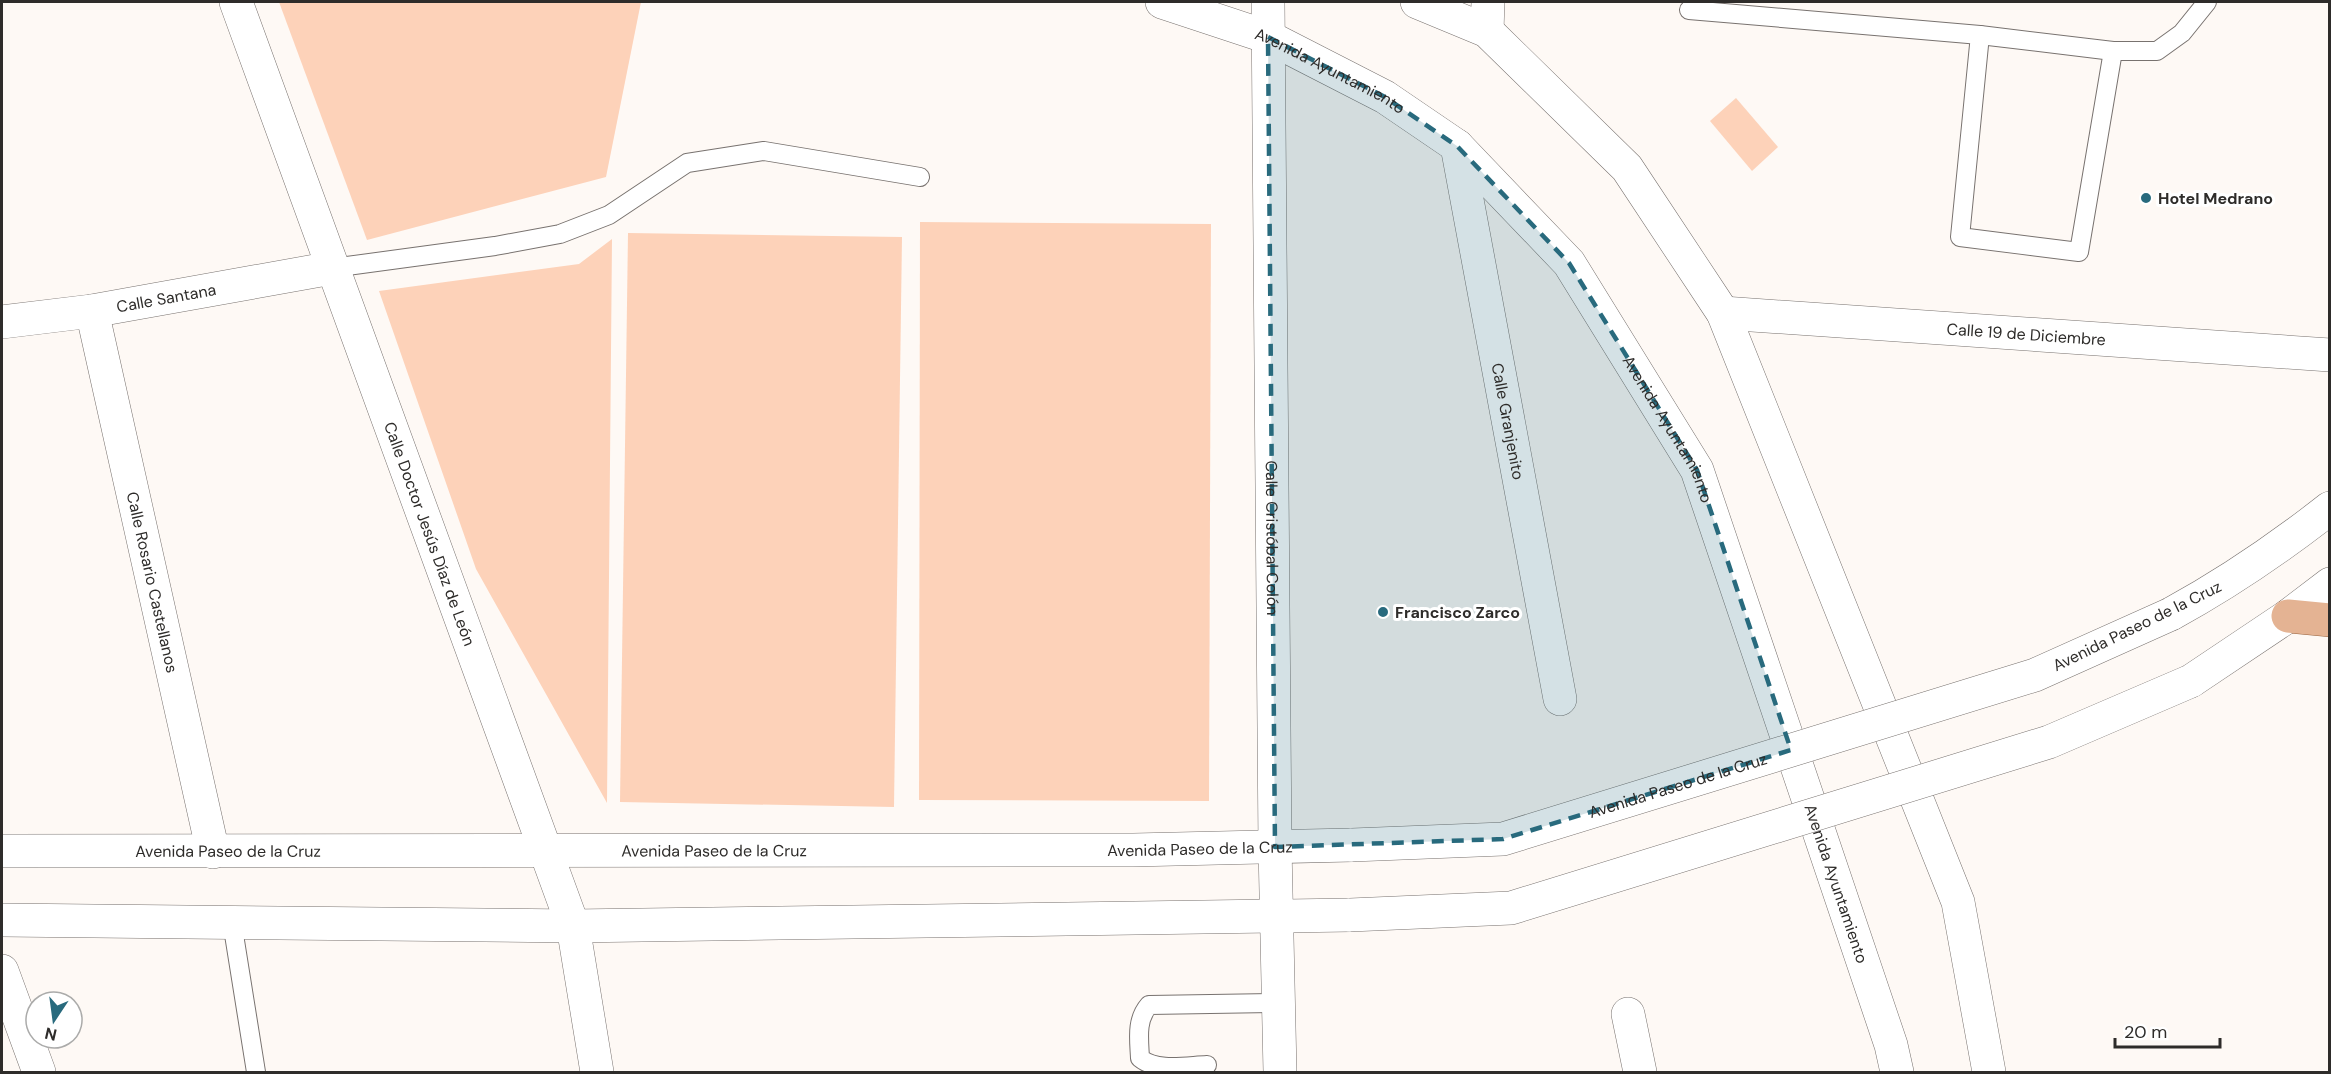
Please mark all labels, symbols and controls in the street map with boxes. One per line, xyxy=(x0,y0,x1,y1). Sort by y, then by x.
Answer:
street label: Avenida Ayuntamiento xyxy=(1252,23,1409,118)
place label: Hotel Medrano xyxy=(2158,188,2273,209)
marker: Hotel Medrano xyxy=(2139,191,2153,205)
street label: Calle Santana xyxy=(115,278,218,317)
street label: Calle 19 de Diciembre xyxy=(1946,318,2107,350)
street label: Avenida Ayuntamiento xyxy=(1618,351,1718,505)
street label: Calle Granjenito xyxy=(1487,361,1529,481)
street label: Calle Doctor Jesús Díaz de León xyxy=(380,419,480,649)
street label: Calle Cristóbal Colón xyxy=(1261,460,1284,616)
street label: Calle Rosario Castellanos xyxy=(122,490,183,675)
street label: Avenida Paseo de la Cruz xyxy=(2049,576,2225,676)
place label: Francisco Zarco xyxy=(1395,602,1520,623)
marker: Francisco Zarco xyxy=(1376,605,1390,619)
street label: Avenida Paseo de la Cruz xyxy=(1586,748,1769,822)
street label: Avenida Ayuntamiento xyxy=(1800,801,1873,966)
street label: Avenida Paseo de la Cruz xyxy=(1107,836,1293,861)
street label: Avenida Paseo de la Cruz xyxy=(135,840,321,861)
street label: Avenida Paseo de la Cruz xyxy=(621,840,807,861)
north arrow xyxy=(24,990,84,1050)
scale bar xyxy=(2115,1011,2220,1049)
text: 20 m xyxy=(2124,1020,2167,1044)
text: N xyxy=(43,1023,59,1046)

